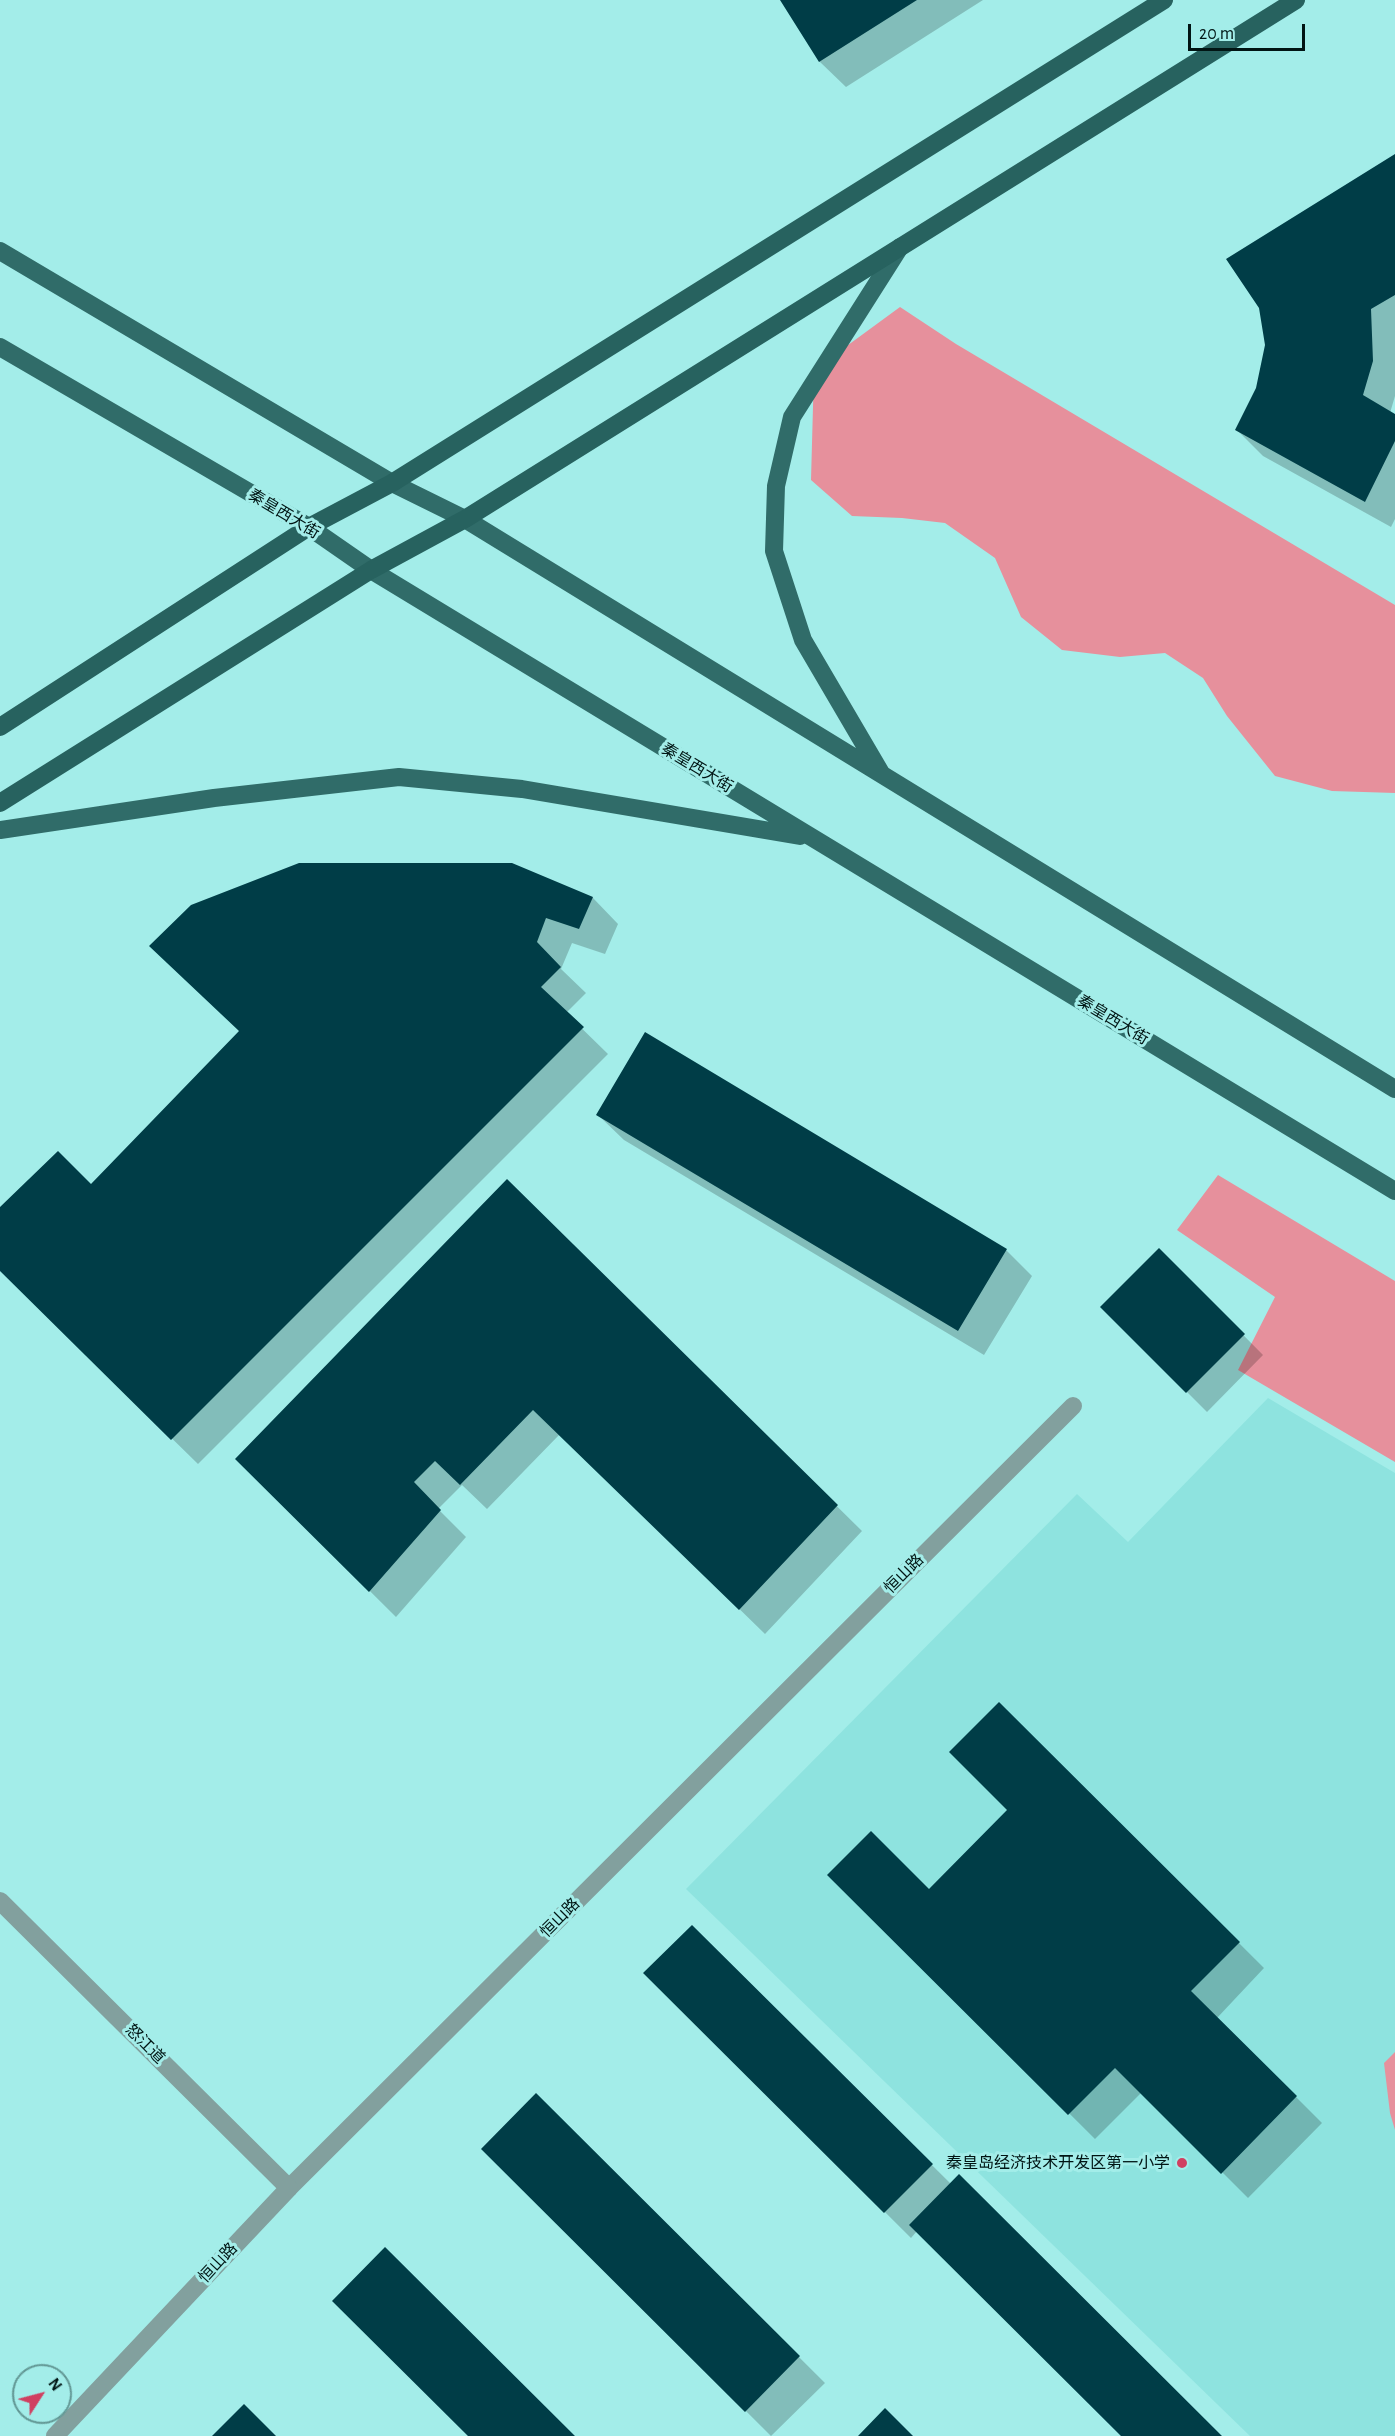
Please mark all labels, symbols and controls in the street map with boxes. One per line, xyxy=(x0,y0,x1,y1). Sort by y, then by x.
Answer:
scale bar xyxy=(1191,12,1308,50)
text: 20 m xyxy=(1199,25,1234,43)
street label: 秦皇西大街 xyxy=(245,485,323,543)
street label: 秦皇西大街 xyxy=(658,739,736,797)
street label: 秦皇西大街 xyxy=(1074,991,1152,1049)
street label: 恒山路 xyxy=(880,1550,928,1598)
street label: 恒山路 xyxy=(536,1894,584,1942)
street label: 怒江道 xyxy=(121,2020,169,2068)
place label: 秦皇岛经济技术开发区第一小学 xyxy=(946,2153,1170,2173)
marker: 秦皇岛经济技术开发区第一小学 xyxy=(1175,2156,1189,2170)
street label: 恒山路 xyxy=(195,2239,241,2287)
north arrow xyxy=(12,2364,72,2424)
text: N xyxy=(45,2375,65,2394)

